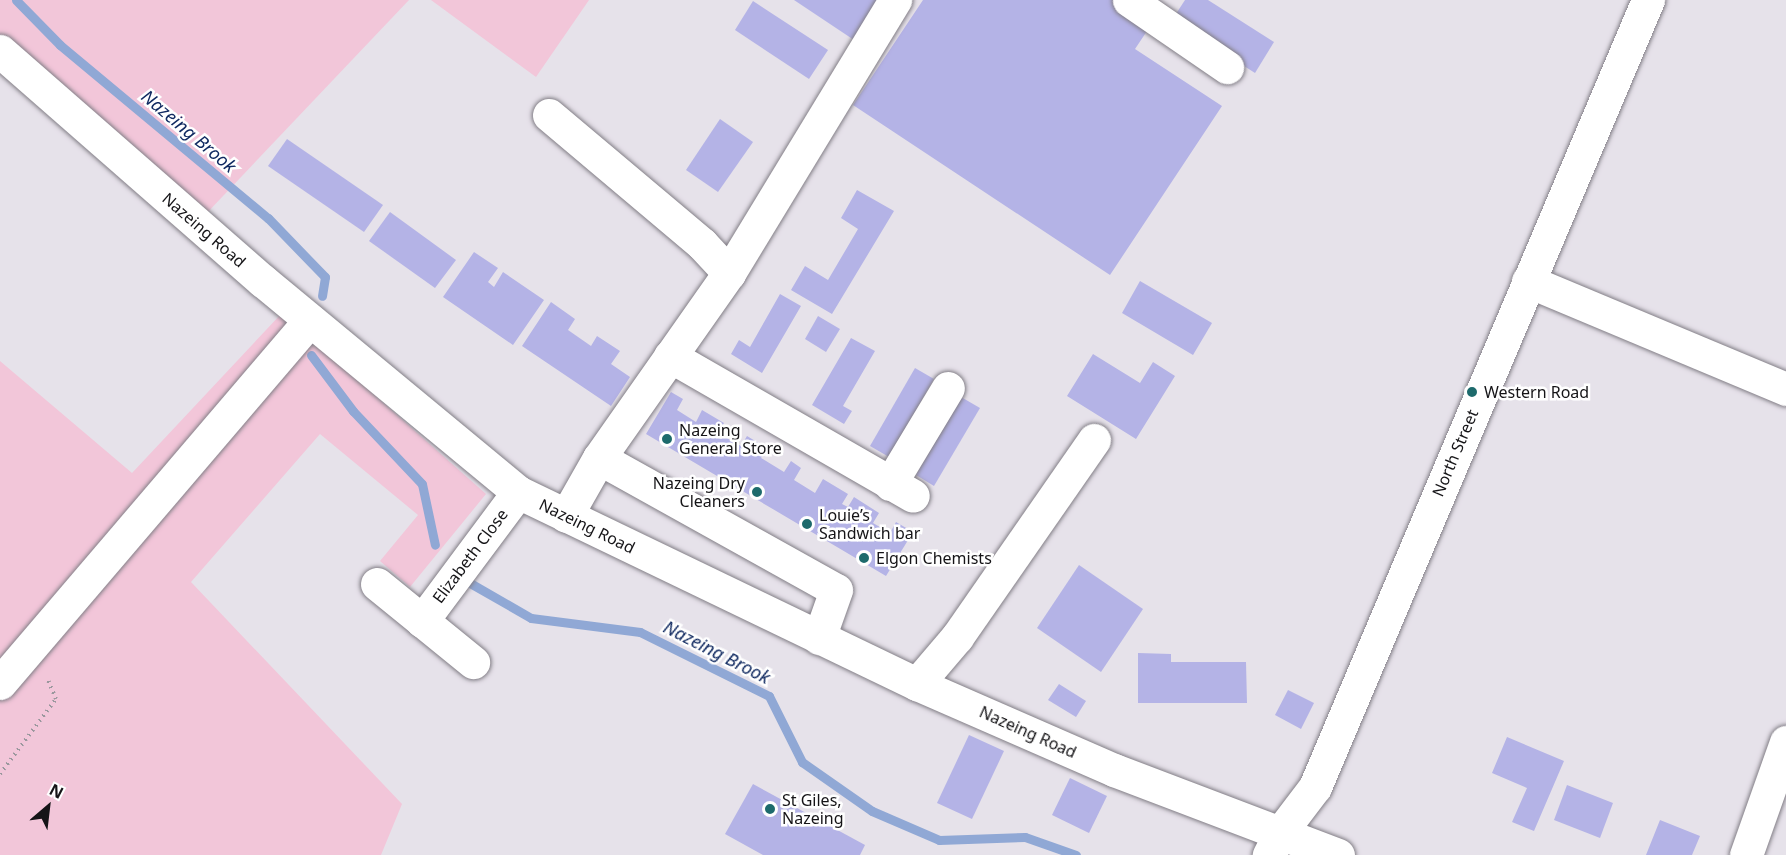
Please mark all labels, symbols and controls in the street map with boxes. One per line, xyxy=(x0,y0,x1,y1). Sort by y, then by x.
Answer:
water label: Nazeing Brook xyxy=(137,85,241,177)
street label: Nazeing Road xyxy=(158,189,250,271)
place label: Western Road xyxy=(1484,382,1589,402)
marker: Western Road xyxy=(1465,385,1479,399)
street label: North Street xyxy=(1428,406,1482,500)
place label: Nazeing General Store xyxy=(679,420,782,458)
marker: Nazeing General Store xyxy=(660,432,674,446)
place label: Nazeing Dry Cleaners xyxy=(653,473,745,511)
marker: Nazeing Dry Cleaners xyxy=(750,485,764,499)
street label: Nazeing Road xyxy=(536,495,638,557)
street label: Elizabeth Close xyxy=(428,505,512,607)
place label: Louie’s Sandwich bar xyxy=(819,505,920,543)
marker: Louie’s Sandwich bar xyxy=(800,517,814,531)
place label: Elgon Chemists xyxy=(876,548,992,568)
marker: Elgon Chemists xyxy=(857,551,871,565)
water label: Nazeing Brook xyxy=(660,616,774,688)
street label: Nazeing Road xyxy=(977,702,1079,762)
north arrow xyxy=(18,777,78,837)
text: N xyxy=(46,778,67,804)
place label: St Giles, Nazeing xyxy=(782,790,844,828)
marker: St Giles, Nazeing xyxy=(763,802,777,816)

